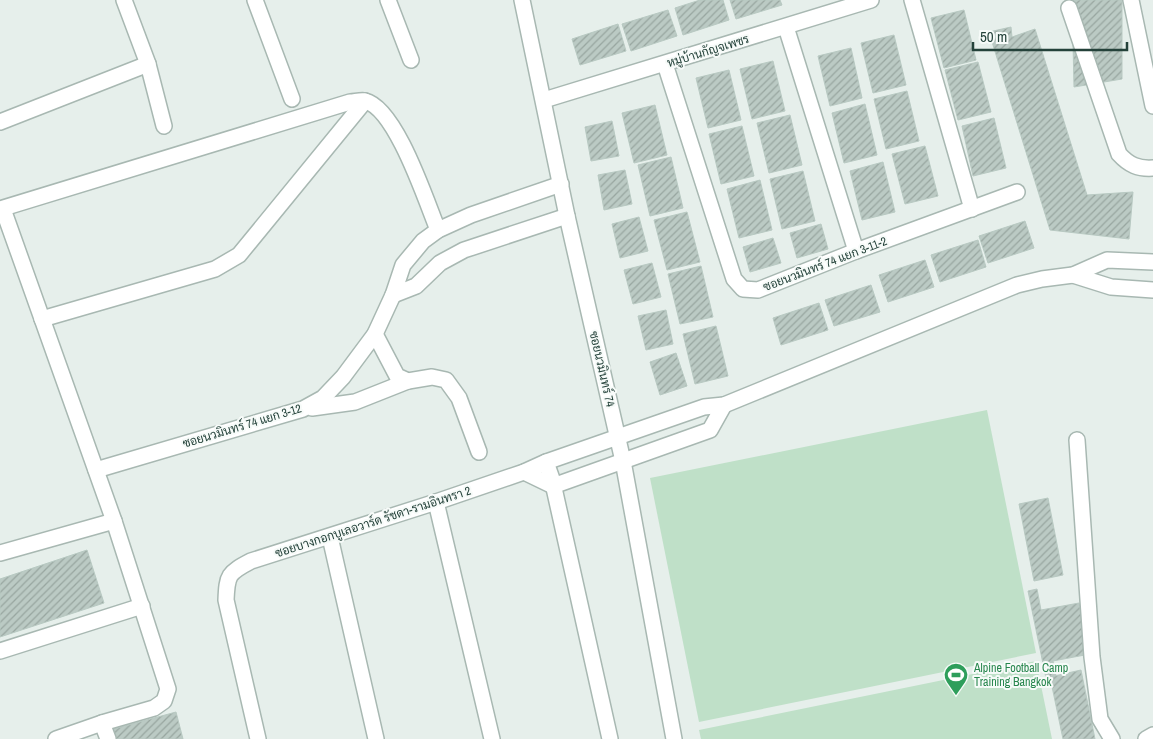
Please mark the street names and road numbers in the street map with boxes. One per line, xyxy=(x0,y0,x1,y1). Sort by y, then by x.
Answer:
street label: หมู่บ้านกัญจเพชร xyxy=(665,31,751,71)
street label: ซอยนวมินทร์ 74 แยก 3-11-2 xyxy=(761,233,889,295)
street label: ซอยนวมินทร์ 74 xyxy=(585,329,619,409)
street label: ซอยนวมินทร์ 74 แยก 3-12 xyxy=(181,400,303,452)
street label: ซอยบางกอกบูเลอวาร์ด รัชดา-รามอินทรา 2 xyxy=(273,483,473,561)

